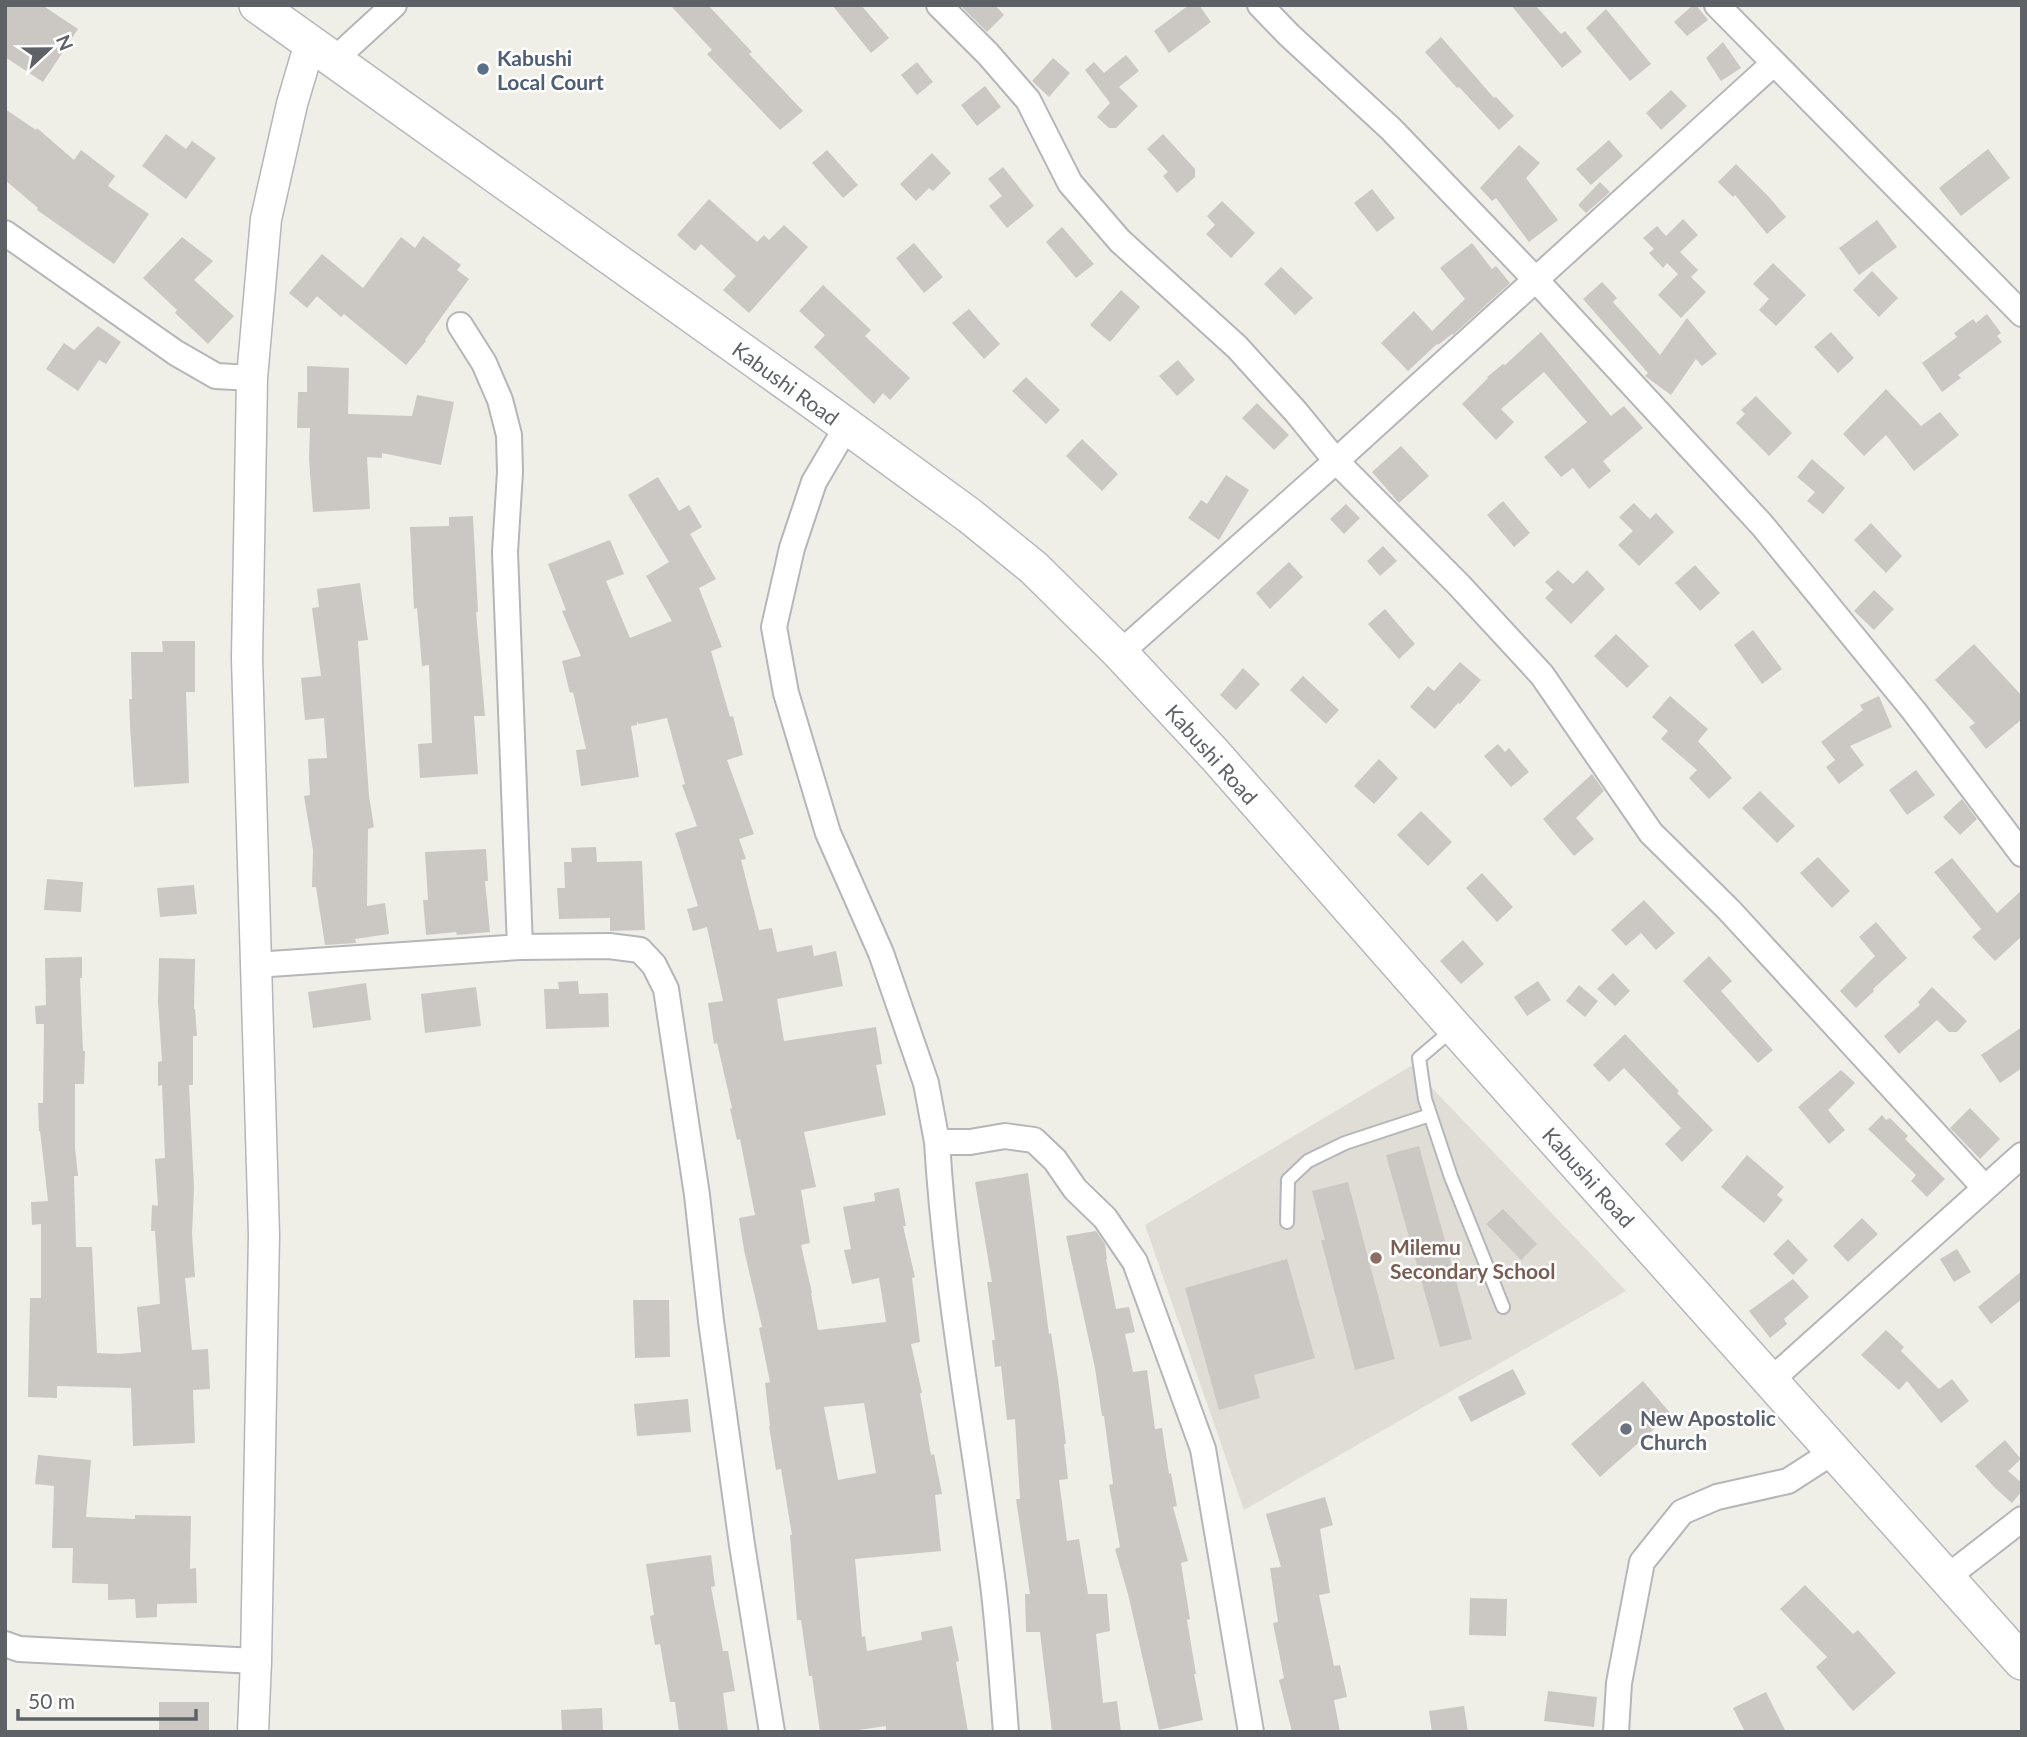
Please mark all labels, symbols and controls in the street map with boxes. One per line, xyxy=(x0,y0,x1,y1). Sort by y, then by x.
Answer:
north arrow xyxy=(14,14,84,84)
text: N xyxy=(52,31,79,54)
place label: Kabushi Local Court xyxy=(497,45,604,94)
marker: Kabushi Local Court xyxy=(475,61,491,77)
street label: Kabushi Road xyxy=(728,336,844,430)
street label: Kabushi Road xyxy=(1161,699,1263,809)
street label: Kabushi Road xyxy=(1538,1122,1640,1232)
place label: Milemu Secondary School xyxy=(1390,1234,1555,1283)
marker: Milemu Secondary School xyxy=(1368,1250,1384,1266)
place label: New Apostolic Church xyxy=(1640,1405,1776,1454)
marker: New Apostolic Church xyxy=(1618,1421,1634,1437)
scale bar xyxy=(18,1678,196,1722)
text: 50 m xyxy=(28,1688,75,1713)

